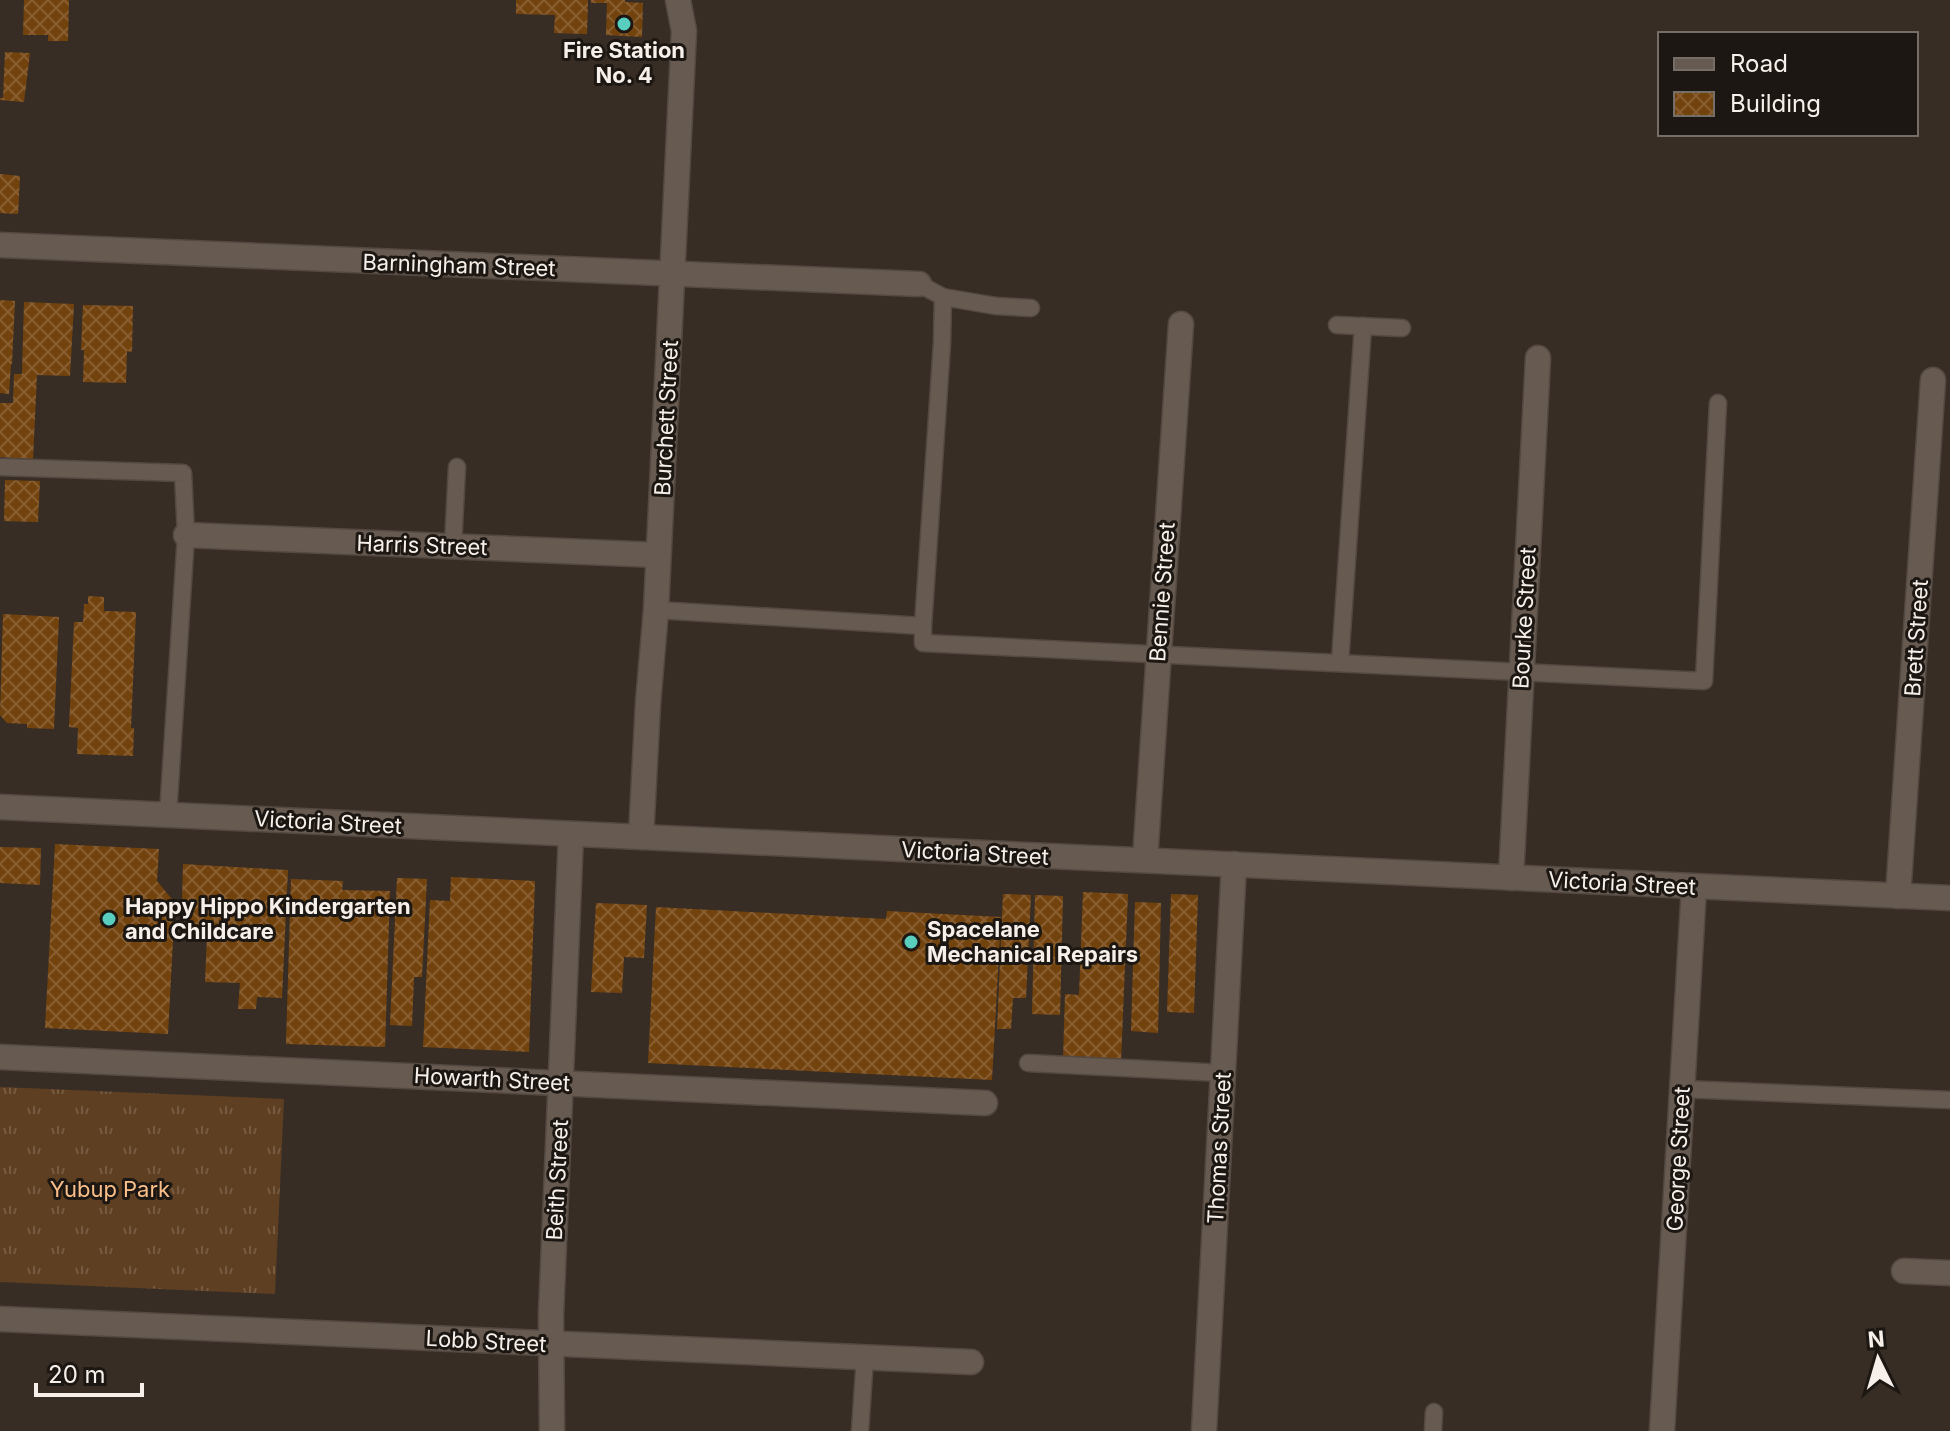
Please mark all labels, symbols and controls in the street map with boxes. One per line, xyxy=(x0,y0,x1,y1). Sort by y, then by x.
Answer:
marker: Fire Station No. 4 xyxy=(615,15,633,33)
legend xyxy=(1658,32,1918,136)
place label: Fire Station No. 4 xyxy=(563,37,685,88)
text: Road xyxy=(1730,49,1788,78)
text: Building xyxy=(1730,89,1821,118)
street label: Barningham Street xyxy=(362,249,556,281)
street label: Burchett Street xyxy=(649,339,683,497)
street label: Bennie Street xyxy=(1144,521,1180,663)
street label: Harris Street xyxy=(356,530,488,560)
street label: Bourke Street xyxy=(1507,546,1541,690)
street label: Brett Street xyxy=(1899,579,1933,697)
street label: Victoria Street xyxy=(254,805,402,839)
street label: Victoria Street xyxy=(901,836,1049,870)
street label: Victoria Street xyxy=(1548,866,1696,900)
place label: Happy Hippo Kindergarten and Childcare xyxy=(125,893,411,944)
marker: Happy Hippo Kindergarten and Childcare xyxy=(100,910,118,928)
place label: Spacelane Mechanical Repairs xyxy=(927,916,1138,967)
marker: Spacelane Mechanical Repairs xyxy=(902,933,920,951)
street label: Howarth Street xyxy=(413,1062,571,1096)
street label: Thomas Street xyxy=(1202,1071,1236,1225)
street label: George Street xyxy=(1661,1086,1695,1232)
street label: Beith Street xyxy=(541,1119,573,1241)
park label: Yubup Park xyxy=(50,1176,170,1202)
north arrow xyxy=(1838,1319,1918,1399)
street label: Lobb Street xyxy=(425,1325,547,1357)
text: N xyxy=(1867,1325,1886,1353)
scale bar xyxy=(36,1347,142,1397)
text: 20 m xyxy=(48,1360,106,1389)

